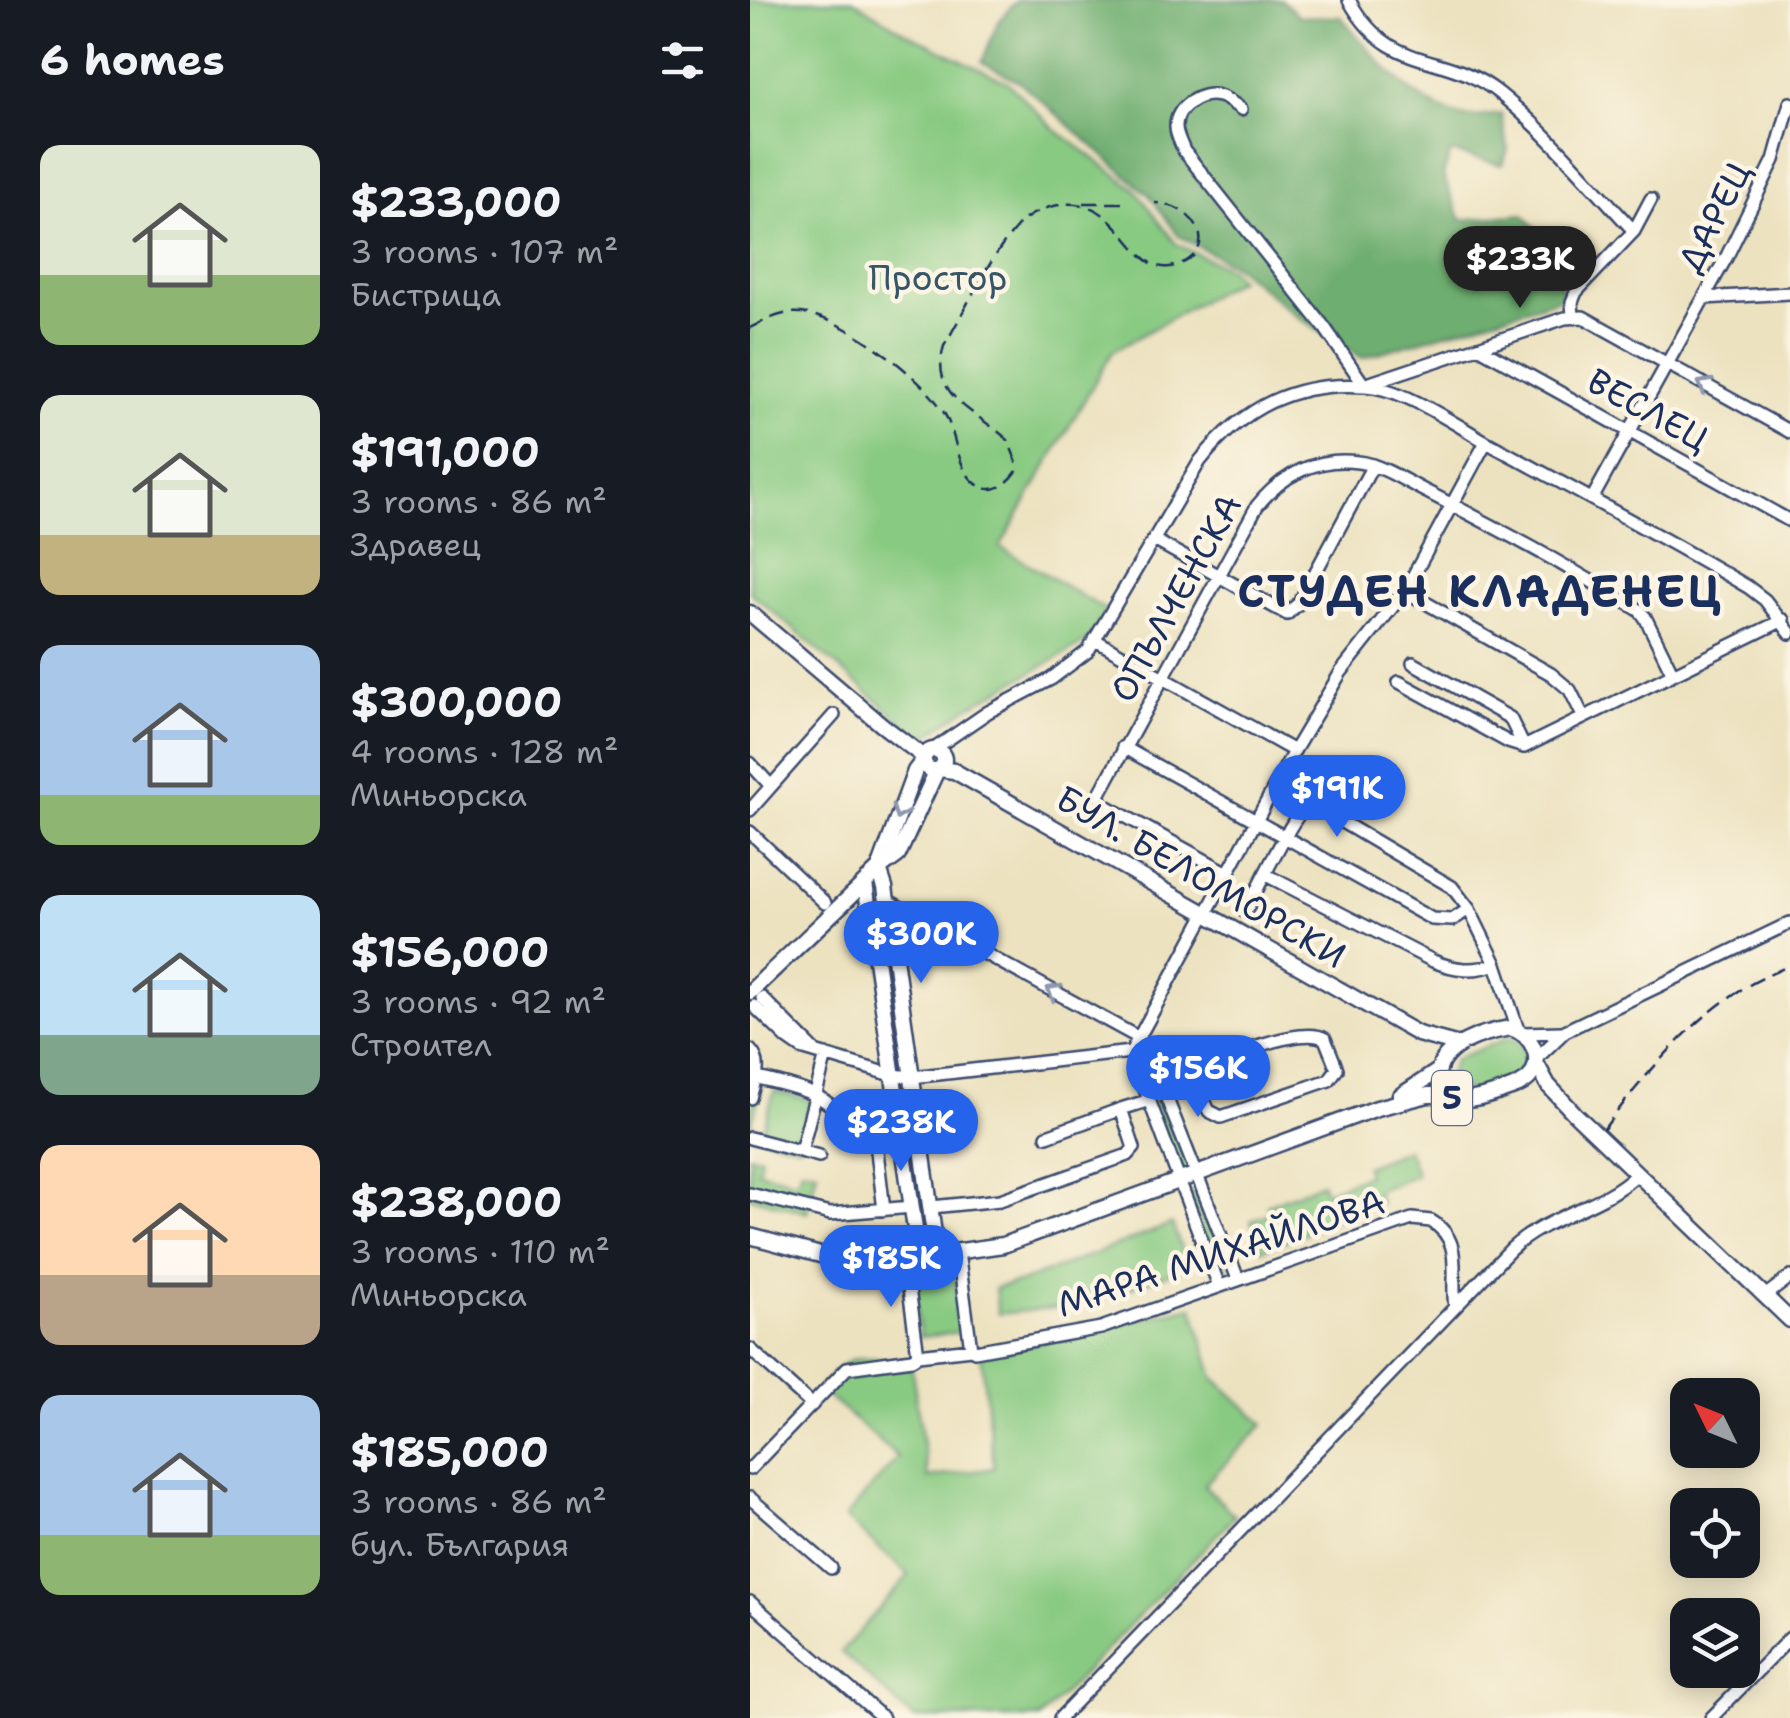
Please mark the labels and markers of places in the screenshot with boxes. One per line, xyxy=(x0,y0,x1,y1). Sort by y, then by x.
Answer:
pin: $233K xyxy=(1450,226,1590,311)
pin: $191K xyxy=(1267,755,1407,840)
pin: $300K xyxy=(851,901,991,986)
pin: $156K xyxy=(1128,1035,1268,1120)
pin: $238K xyxy=(831,1089,971,1174)
pin: $185K xyxy=(821,1225,961,1310)

